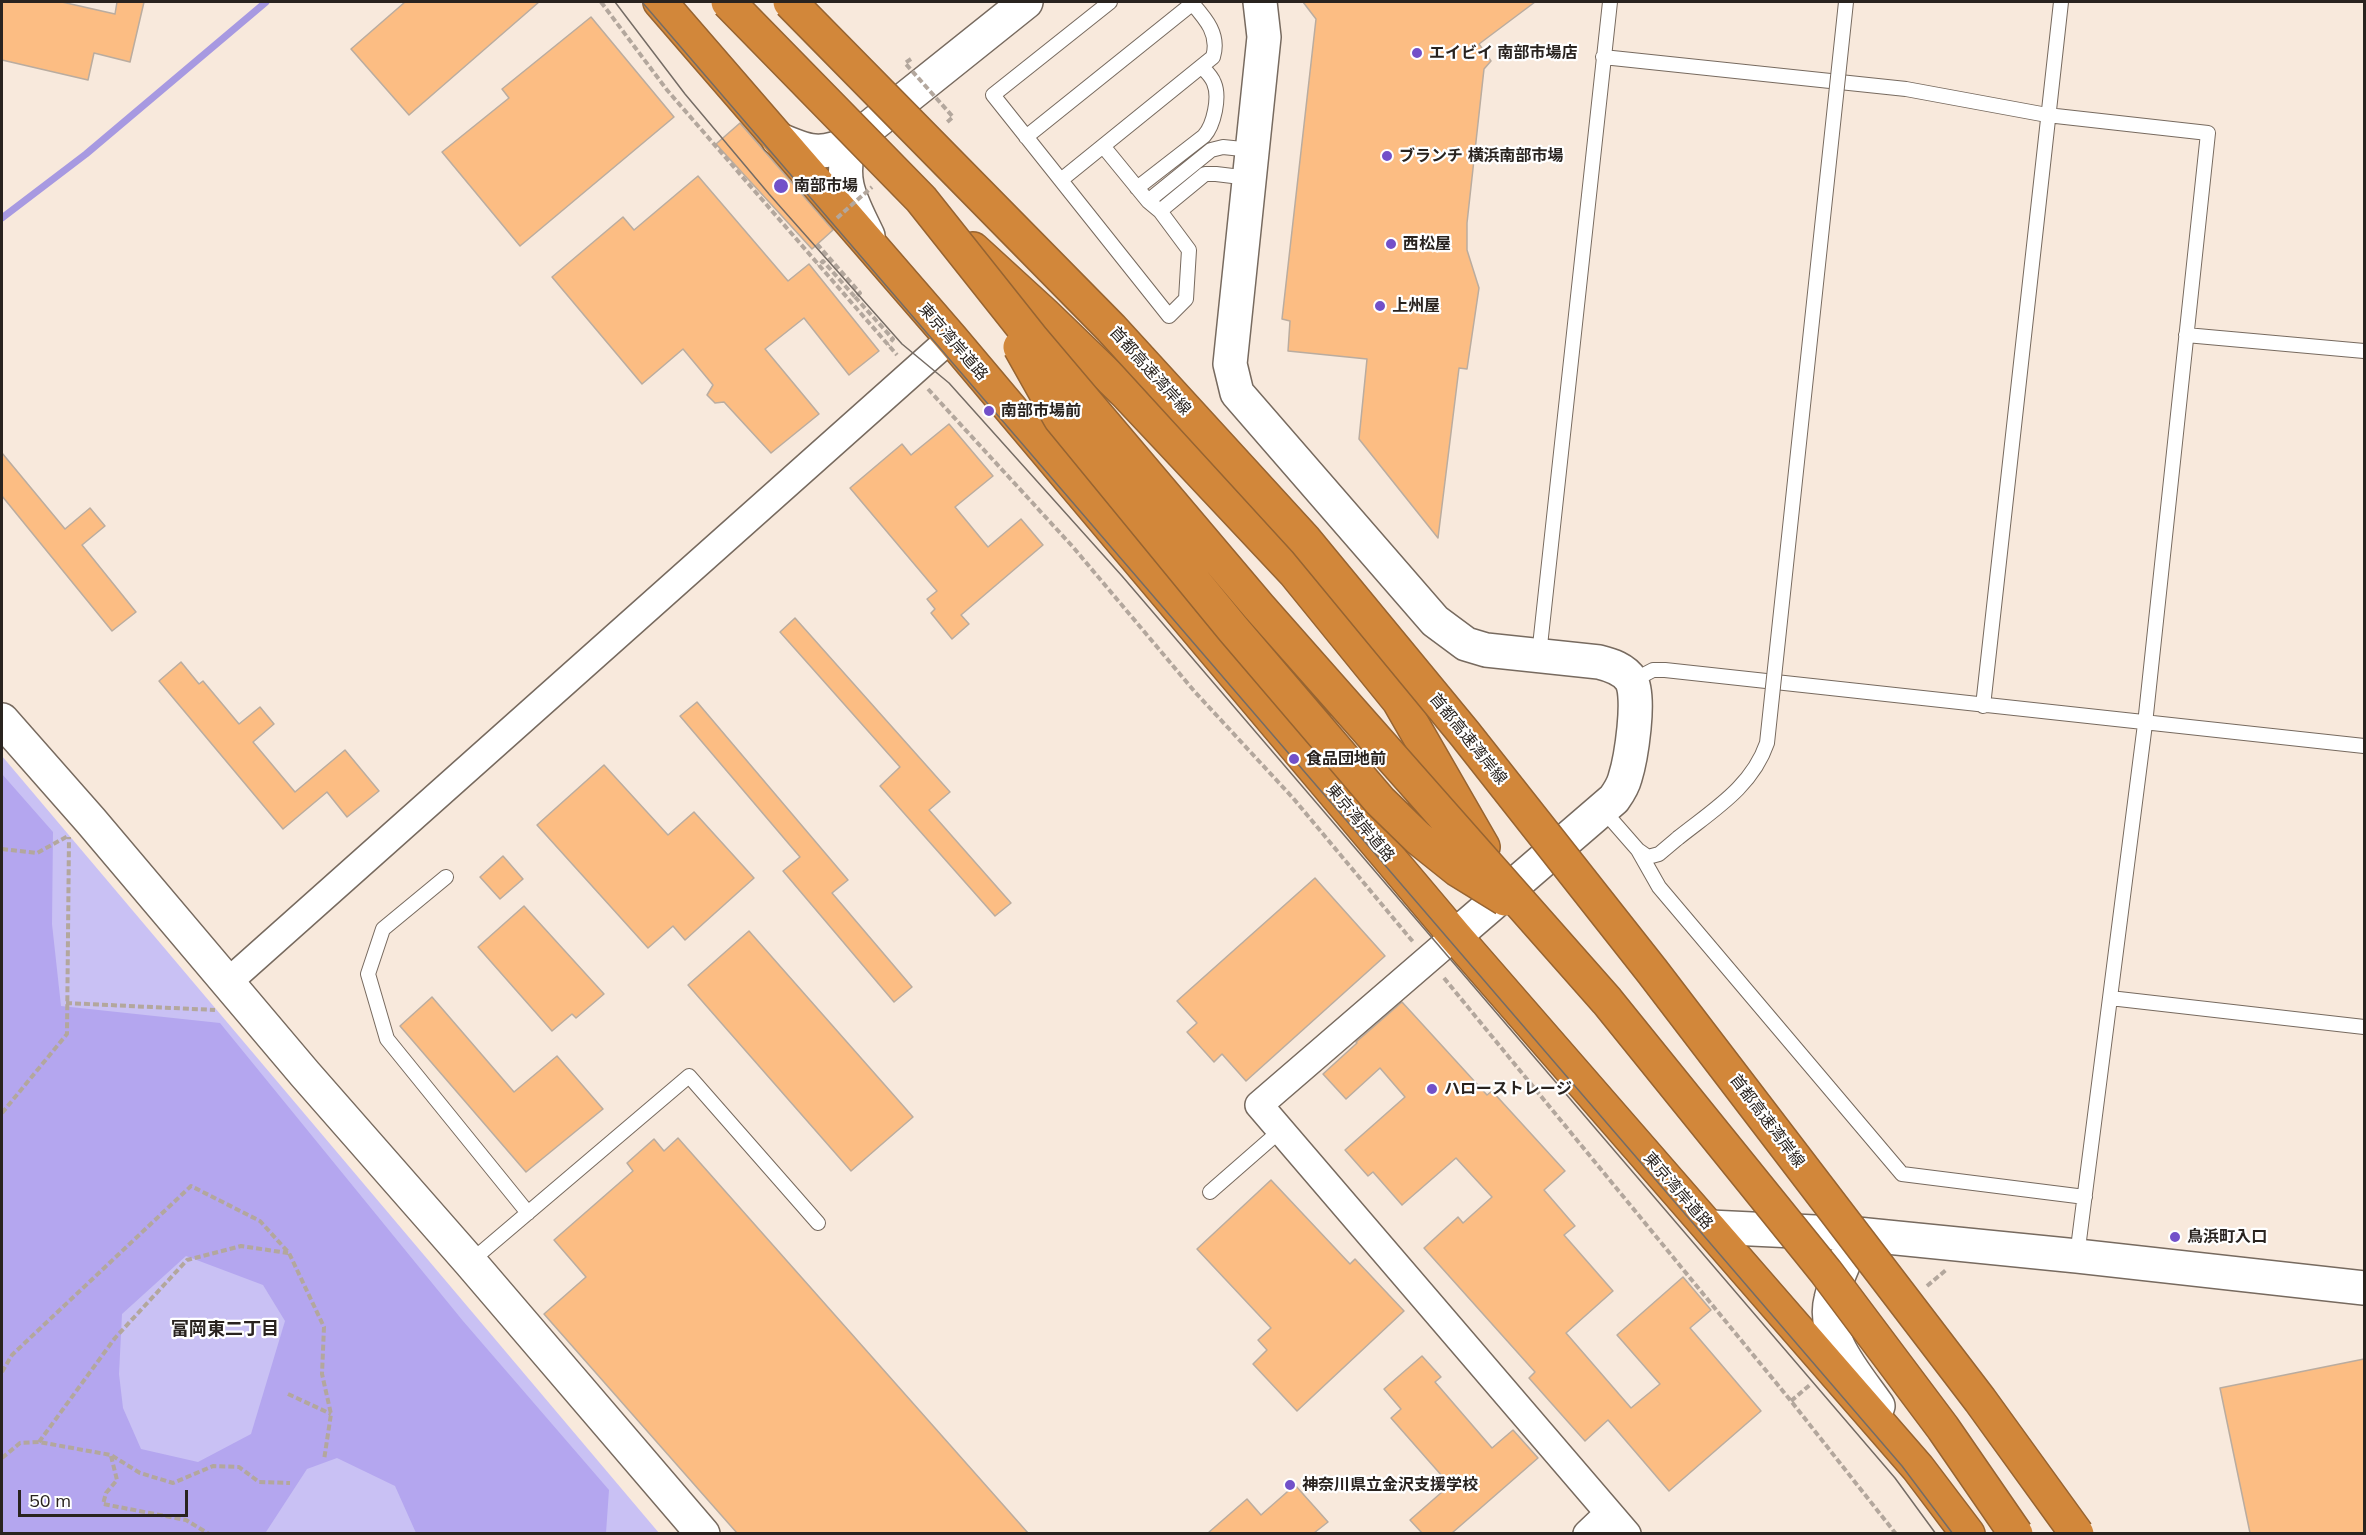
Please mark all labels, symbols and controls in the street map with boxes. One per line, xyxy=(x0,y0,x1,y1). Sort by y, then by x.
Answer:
place label: エイビイ 南部市場店 xyxy=(1429,43,1577,63)
marker: エイビイ 南部市場店 xyxy=(1410,46,1424,60)
place label: ブランチ 横浜南部市場 xyxy=(1399,146,1563,166)
marker: ブランチ 横浜南部市場 xyxy=(1380,149,1394,163)
place label: 南部市場 xyxy=(794,176,858,196)
marker: 南部市場 xyxy=(772,177,790,195)
place label: 西松屋 xyxy=(1403,234,1451,254)
marker: 西松屋 xyxy=(1384,237,1398,251)
place label: 上州屋 xyxy=(1392,296,1440,316)
street label: 東京湾岸道路 xyxy=(914,299,992,385)
marker: 上州屋 xyxy=(1373,299,1387,313)
street label: 首都高速湾岸線 xyxy=(1105,323,1195,419)
place label: 南部市場前 xyxy=(1001,401,1081,421)
marker: 南部市場前 xyxy=(982,404,996,418)
street label: 首都高速湾岸線 xyxy=(1425,689,1511,789)
place label: 食品団地前 xyxy=(1306,749,1386,769)
marker: 食品団地前 xyxy=(1287,752,1301,766)
street label: 東京湾岸道路 xyxy=(1322,780,1398,866)
street label: 首都高速湾岸線 xyxy=(1726,1070,1808,1172)
place label: ハローストレージ xyxy=(1444,1079,1572,1099)
marker: ハローストレージ xyxy=(1425,1082,1439,1096)
street label: 東京湾岸道路 xyxy=(1639,1148,1717,1234)
place label: 鳥浜町入口 xyxy=(2187,1227,2267,1247)
marker: 鳥浜町入口 xyxy=(2168,1230,2182,1244)
district label: 富岡東二丁目 xyxy=(171,1319,279,1341)
place label: 神奈川県立金沢支援学校 xyxy=(1302,1475,1478,1495)
scale bar xyxy=(21,1478,190,1516)
marker: 神奈川県立金沢支援学校 xyxy=(1283,1478,1297,1492)
text: 50 m xyxy=(29,1489,71,1512)

